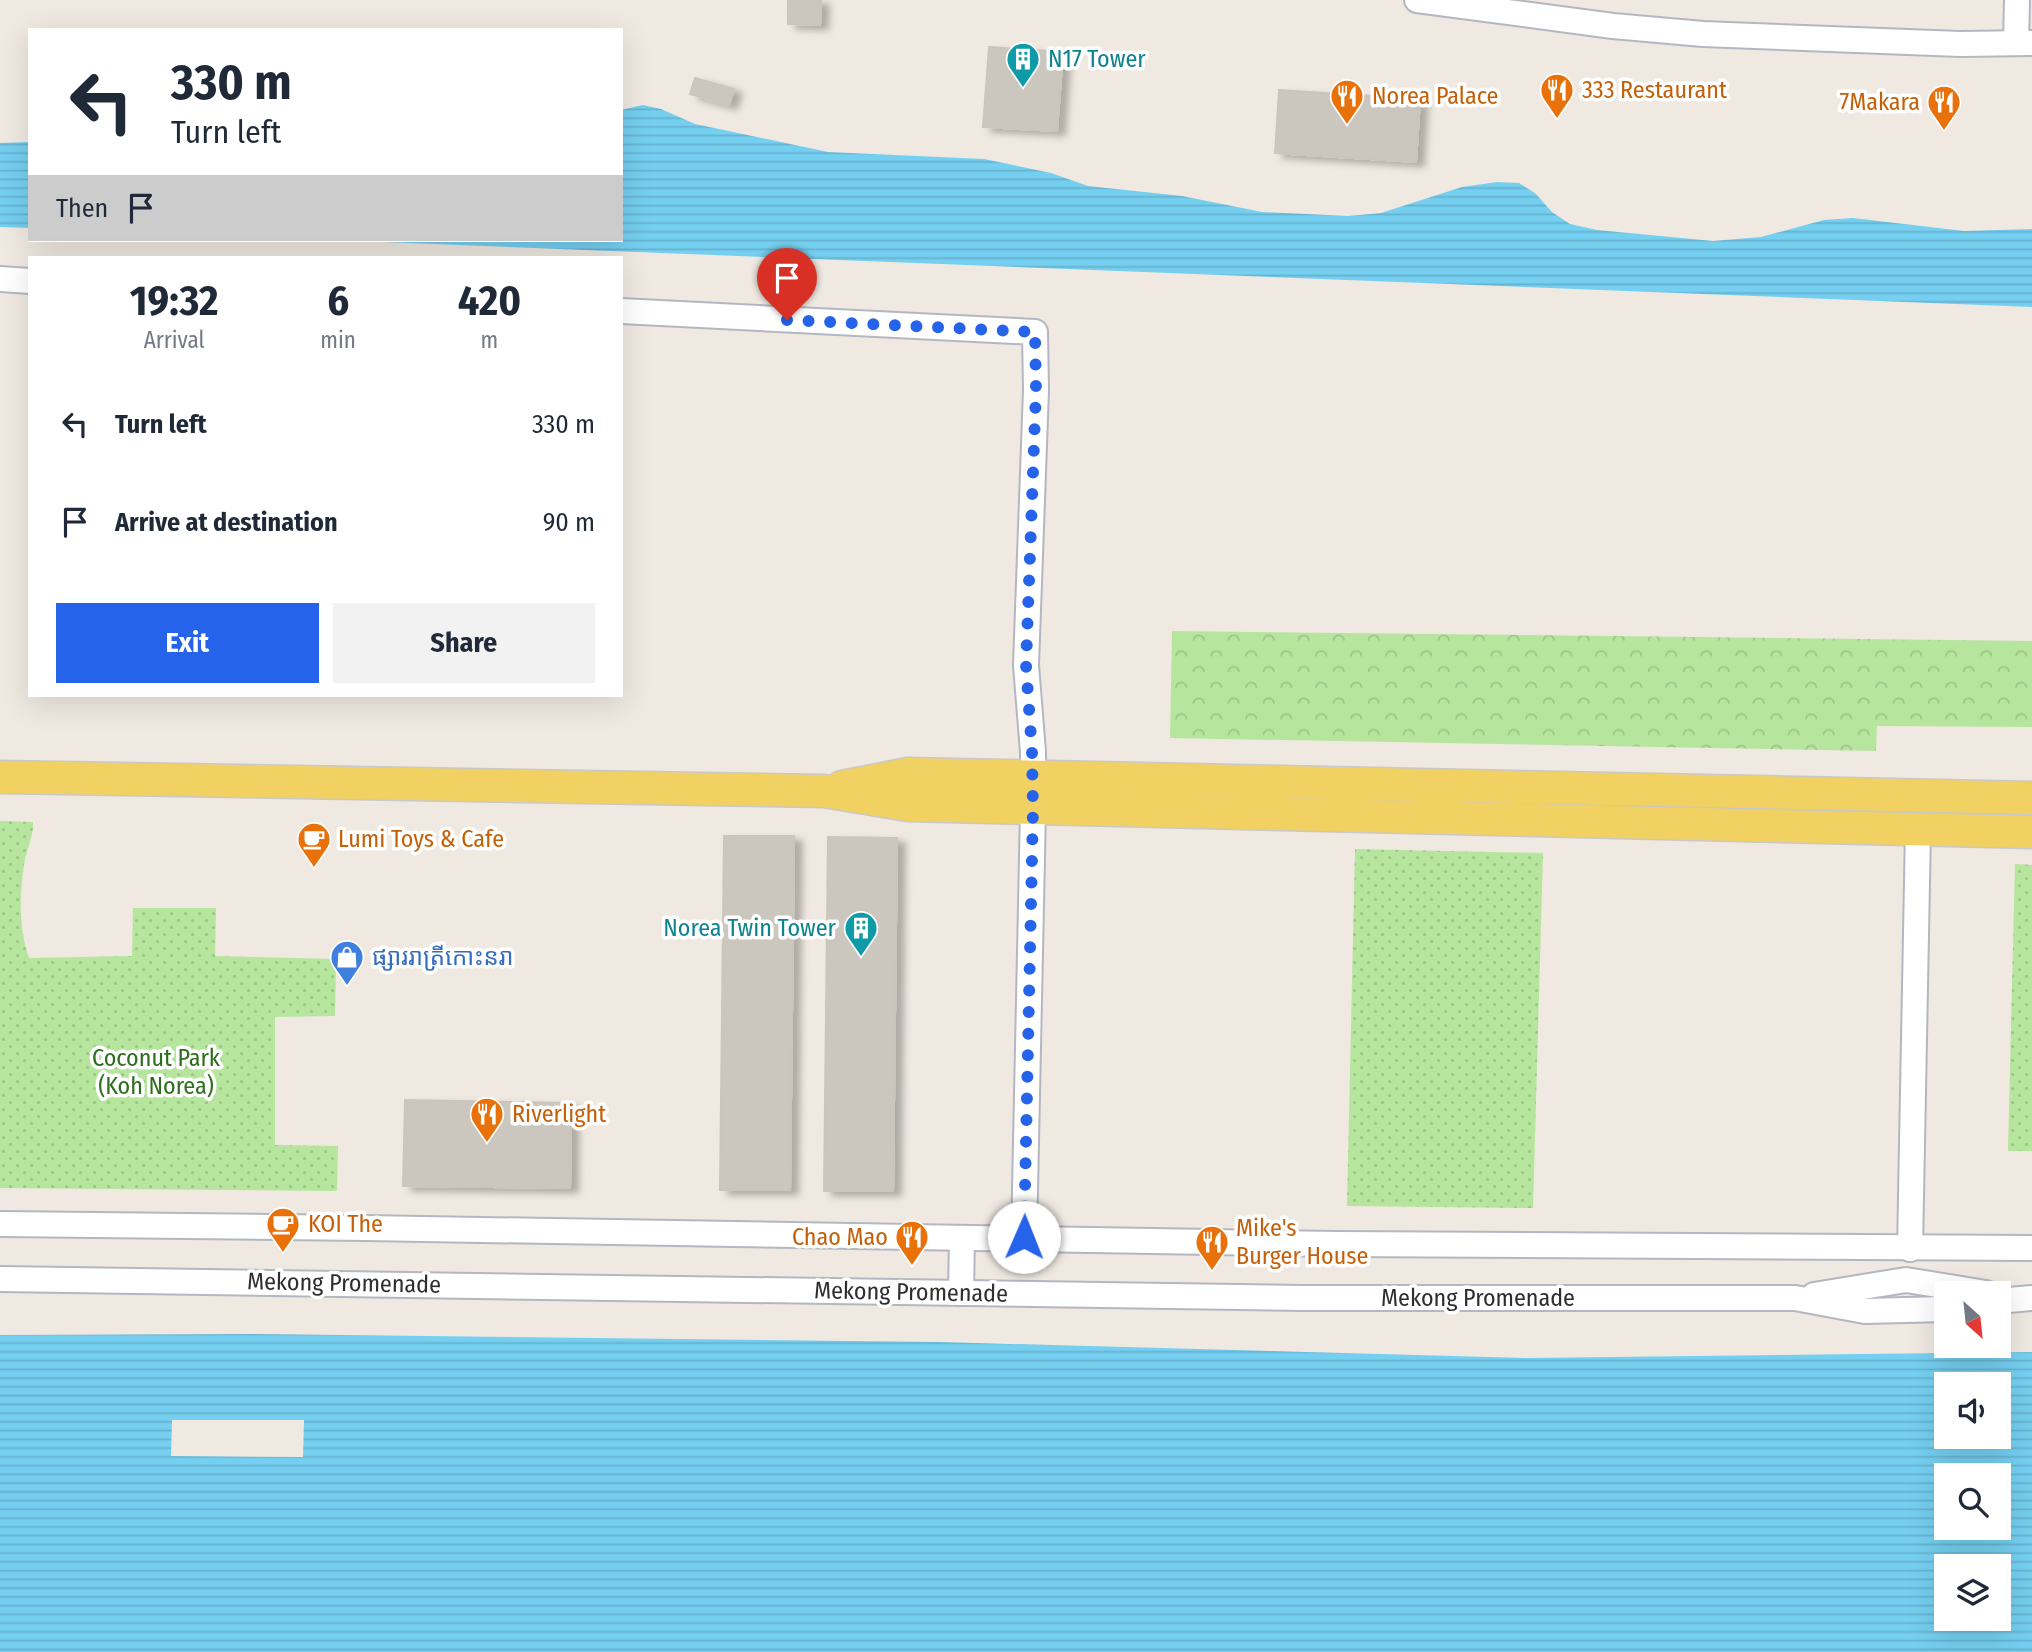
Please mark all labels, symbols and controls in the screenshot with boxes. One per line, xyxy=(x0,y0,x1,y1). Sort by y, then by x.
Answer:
building icon: N17 Tower xyxy=(1004,40,1042,89)
place label: N17 Tower xyxy=(1048,45,1146,73)
text: 330 m xyxy=(171,53,292,112)
icon: left xyxy=(56,56,147,147)
restaurant icon: 333 Restaurant xyxy=(1538,71,1576,120)
place label: 333 Restaurant xyxy=(1582,76,1727,104)
restaurant icon: Norea Palace xyxy=(1328,77,1366,126)
place label: Norea Palace xyxy=(1372,82,1498,110)
restaurant icon: 7Makara xyxy=(1925,83,1963,132)
place label: 7Makara xyxy=(1839,88,1920,116)
text: Turn left xyxy=(171,113,281,151)
icon: arrive xyxy=(122,189,160,227)
text: Then xyxy=(56,193,108,224)
pin xyxy=(757,248,817,320)
icon: arrive xyxy=(768,259,806,297)
text: 19:32 xyxy=(130,276,219,326)
text: 6 xyxy=(327,276,349,326)
text: 420 xyxy=(458,276,521,326)
text: Arrival xyxy=(144,326,205,354)
text: min xyxy=(320,326,356,354)
text: m xyxy=(481,326,498,354)
icon: left xyxy=(56,405,94,443)
text: Turn left xyxy=(115,409,207,440)
text: 330 m xyxy=(532,409,595,440)
icon: arrive xyxy=(56,503,94,541)
text: Arrive at destination xyxy=(115,507,338,538)
text: 90 m xyxy=(543,507,595,538)
button: Exit xyxy=(56,603,319,683)
button: Share xyxy=(333,603,595,683)
cafe icon: Lumi Toys & Cafe xyxy=(295,820,333,869)
place label: Lumi Toys & Cafe xyxy=(338,825,504,853)
building icon: Norea Twin Tower xyxy=(842,909,880,958)
place label: Norea Twin Tower xyxy=(663,914,837,942)
shop icon: ផ្សាររាត្រីកោះនរា xyxy=(328,938,366,987)
place label: ផ្សាររាត្រីកោះនរា xyxy=(372,943,513,971)
park label: Coconut Park (Koh Norea) xyxy=(92,1044,221,1100)
restaurant icon: Riverlight xyxy=(468,1095,506,1144)
place label: Riverlight xyxy=(512,1100,606,1128)
position arrow xyxy=(987,1200,1061,1274)
cafe icon: KOI The xyxy=(264,1205,302,1254)
place label: KOI The xyxy=(308,1210,383,1238)
place label: Mike's Burger House xyxy=(1236,1214,1368,1270)
restaurant icon: Chao Mao xyxy=(893,1218,931,1267)
place label: Chao Mao xyxy=(792,1223,888,1251)
restaurant icon: Mike's Burger House xyxy=(1193,1223,1231,1272)
street label: Mekong Promenade xyxy=(247,1267,441,1299)
street label: Mekong Promenade xyxy=(814,1276,1008,1308)
north arrow xyxy=(1934,1281,2011,1358)
map controls xyxy=(1934,1281,2011,1631)
street label: Mekong Promenade xyxy=(1381,1284,1575,1312)
button: sound xyxy=(1934,1372,2011,1449)
button: search xyxy=(1934,1463,2011,1540)
button: layers xyxy=(1934,1554,2011,1631)

